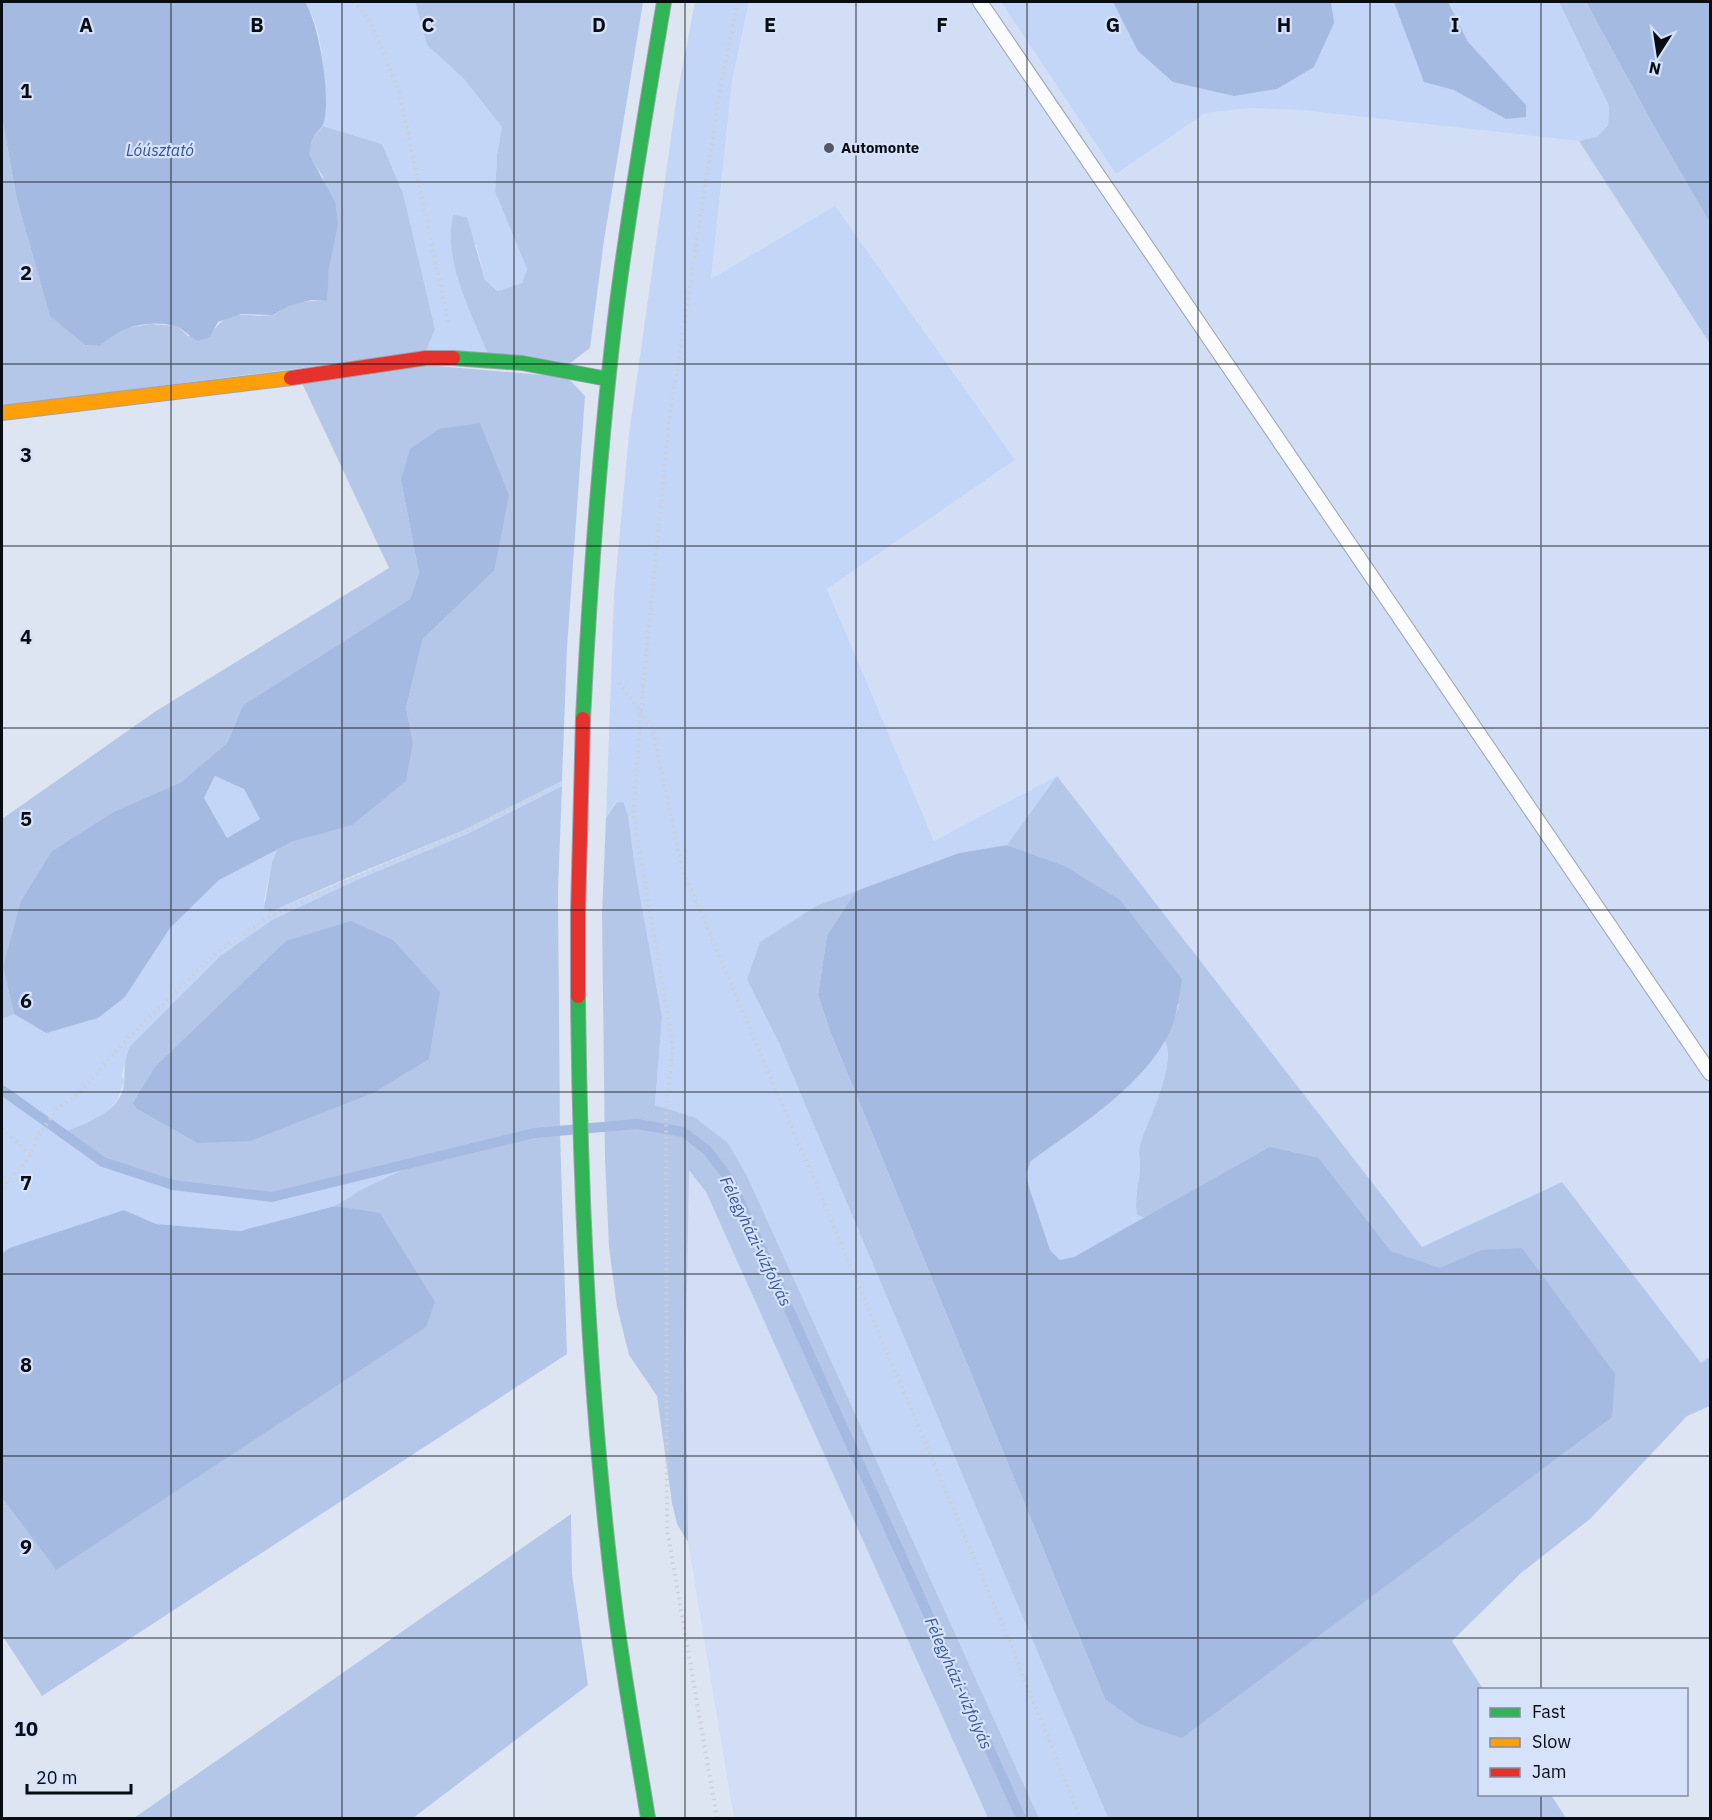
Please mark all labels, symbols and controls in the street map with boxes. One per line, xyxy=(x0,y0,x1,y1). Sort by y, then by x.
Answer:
text: A xyxy=(79,11,93,38)
text: B xyxy=(250,11,264,38)
text: C xyxy=(421,11,435,38)
text: D xyxy=(592,11,606,38)
text: E xyxy=(764,11,776,38)
text: F xyxy=(936,11,948,38)
text: G xyxy=(1106,11,1120,38)
text: H xyxy=(1277,11,1291,38)
text: I xyxy=(1451,11,1459,38)
north arrow xyxy=(1628,24,1688,84)
text: N xyxy=(1647,58,1663,80)
text: 1 xyxy=(20,77,32,104)
place label: Automonte xyxy=(841,138,919,157)
water label: Lóúsztató xyxy=(126,140,194,160)
marker: Automonte xyxy=(822,141,836,155)
text: 2 xyxy=(20,259,32,286)
text: 3 xyxy=(20,441,32,468)
text: 4 xyxy=(20,623,32,650)
text: 5 xyxy=(20,805,32,832)
text: 6 xyxy=(20,987,32,1014)
text: 7 xyxy=(20,1169,32,1196)
water label: Félegyházi-vízfolyás xyxy=(716,1173,796,1309)
text: 8 xyxy=(20,1351,32,1378)
text: 9 xyxy=(20,1533,32,1560)
water label: Félegyházi-vízfolyás xyxy=(921,1614,997,1752)
legend xyxy=(1478,1688,1688,1796)
text: Fast xyxy=(1532,1700,1566,1723)
text: 10 xyxy=(14,1715,38,1742)
text: Slow xyxy=(1532,1730,1571,1753)
scale bar xyxy=(27,1757,130,1795)
text: Jam xyxy=(1532,1760,1567,1783)
text: 20 m xyxy=(36,1766,78,1789)

